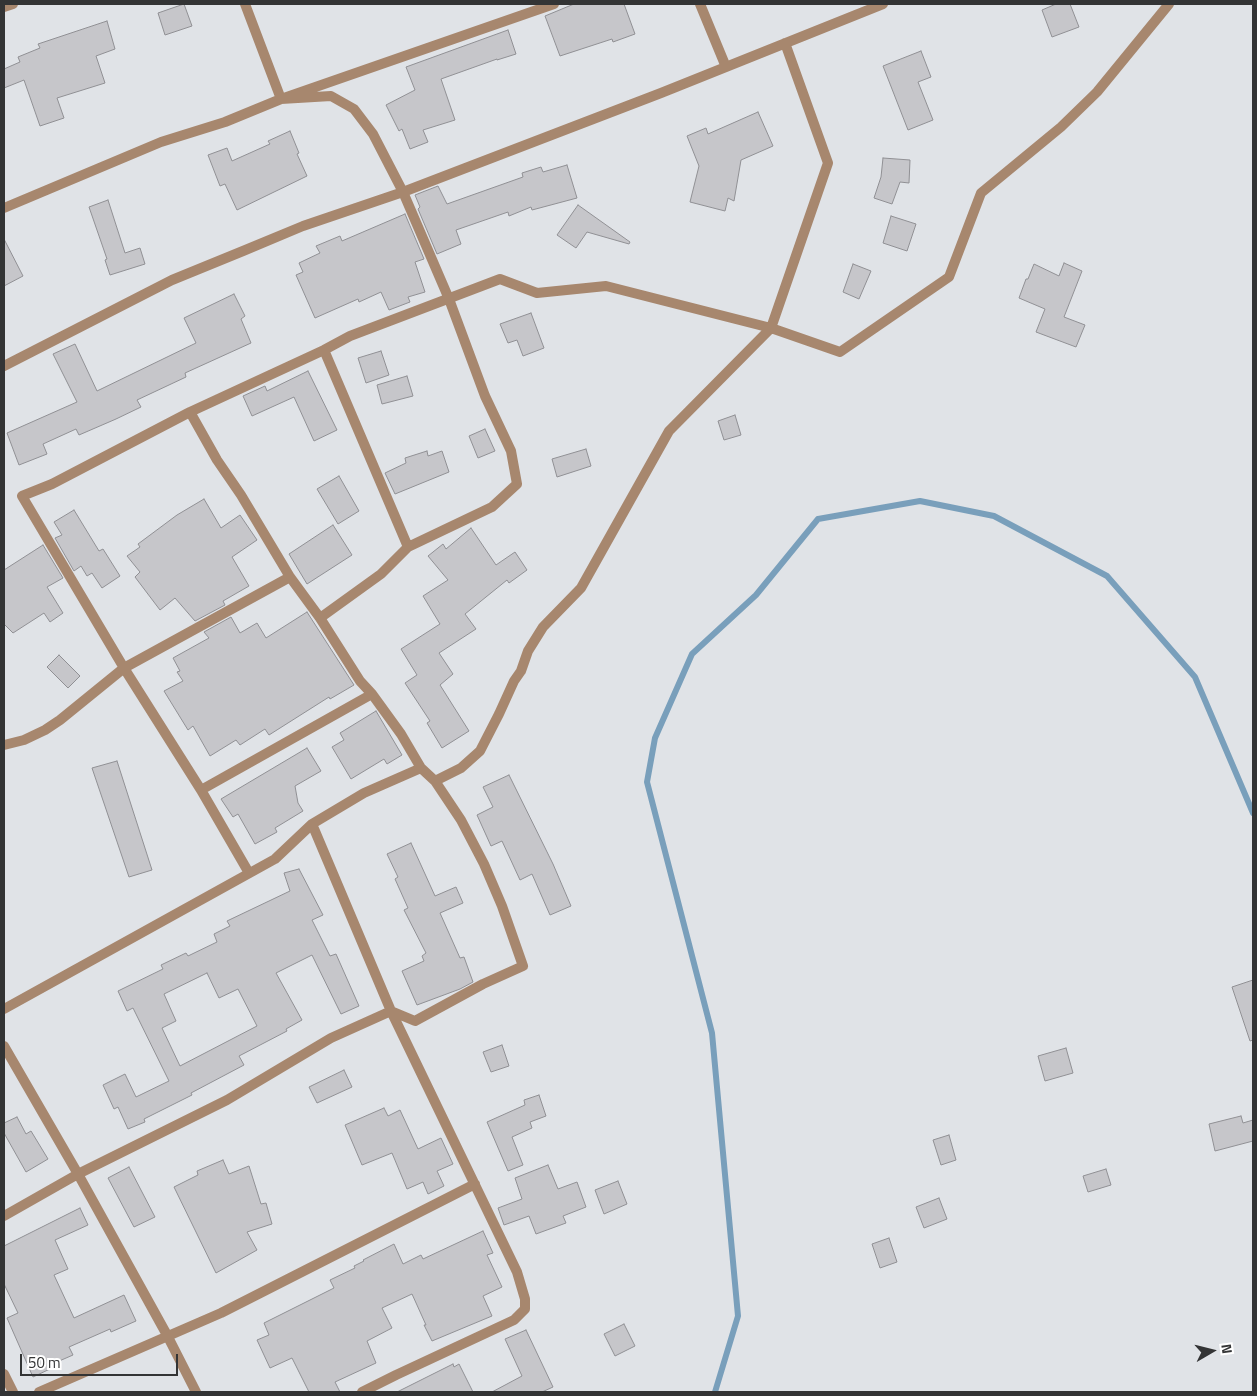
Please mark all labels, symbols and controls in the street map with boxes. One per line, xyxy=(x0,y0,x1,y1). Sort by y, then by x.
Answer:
north arrow xyxy=(1187,1326,1237,1376)
text: N xyxy=(1216,1343,1238,1355)
scale bar xyxy=(22,1344,180,1376)
text: 50 m xyxy=(28,1351,61,1374)

